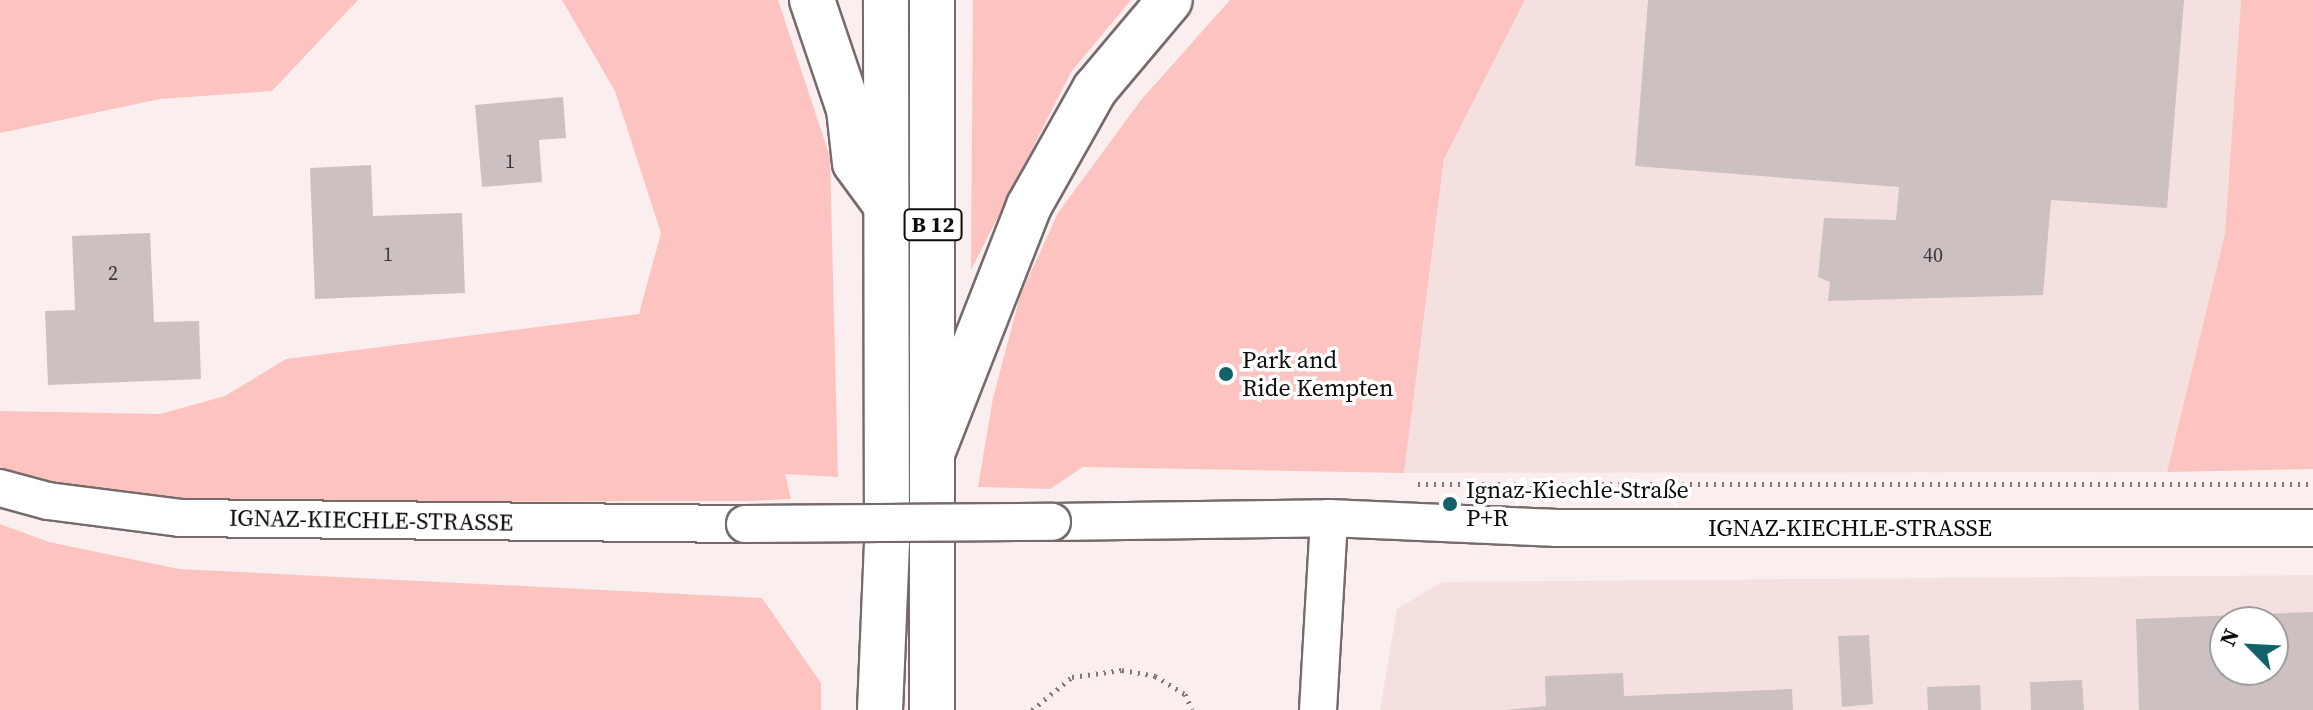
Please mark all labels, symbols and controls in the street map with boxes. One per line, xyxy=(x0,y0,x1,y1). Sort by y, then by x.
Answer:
house number: 1 xyxy=(505,149,515,173)
road number: B 12 xyxy=(903,207,963,243)
house number: 1 xyxy=(383,242,393,266)
house number: 40 xyxy=(1923,243,1943,267)
house number: 2 xyxy=(108,261,118,285)
place label: Park and Ride Kempten xyxy=(1242,346,1394,402)
marker: Park and Ride Kempten xyxy=(1217,365,1235,383)
place label: Ignaz-Kiechle-Straße P+R xyxy=(1466,476,1689,532)
marker: Ignaz-Kiechle-Straße P+R xyxy=(1441,495,1459,513)
street label: IGNAZ-KIECHLE-STRASSE xyxy=(229,503,513,537)
street label: IGNAZ-KIECHLE-STRASSE xyxy=(1708,514,1992,542)
north arrow xyxy=(2209,606,2289,686)
text: N xyxy=(2212,624,2246,650)

